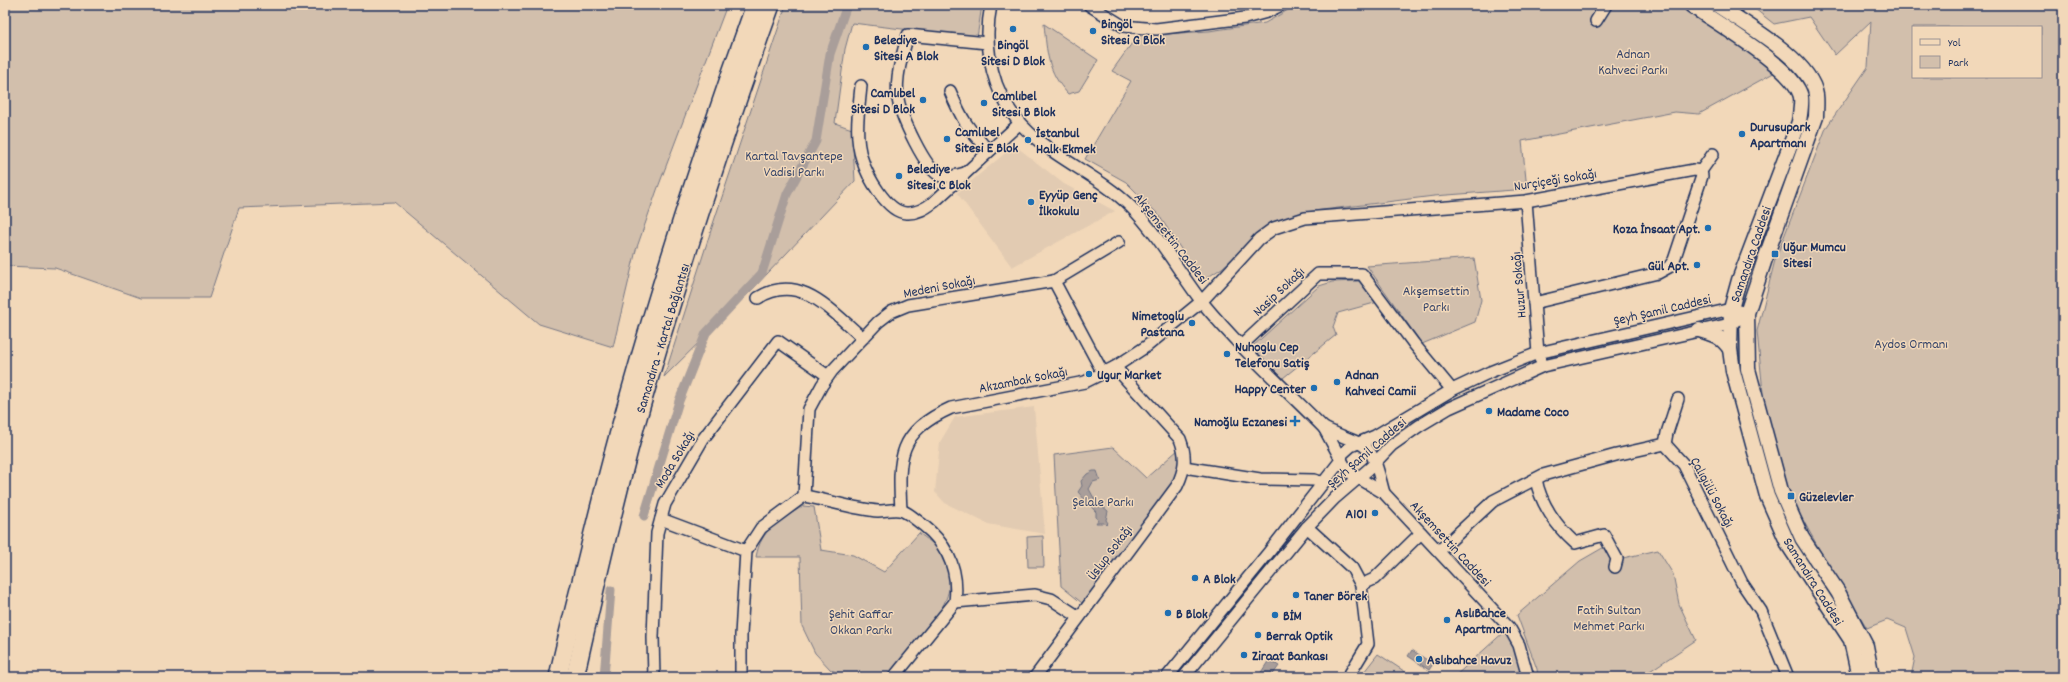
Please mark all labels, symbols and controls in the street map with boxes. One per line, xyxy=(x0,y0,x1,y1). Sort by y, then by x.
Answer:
place label: Bingöl Sitesi G Blok xyxy=(1101,15,1165,51)
marker: Bingöl Sitesi D Blok xyxy=(1008,24,1018,34)
marker: Bingöl Sitesi G Blok xyxy=(1088,26,1098,36)
legend xyxy=(1912,26,2042,78)
place label: Belediye Sitesi A Blok xyxy=(874,31,939,67)
text: Yol xyxy=(1948,35,1961,52)
place label: Bingöl Sitesi D Blok xyxy=(981,36,1045,72)
marker: Belediye Sitesi A Blok xyxy=(861,42,871,52)
park label: Adnan Kahveci Parkı xyxy=(1598,45,1668,81)
text: Park xyxy=(1948,55,1969,72)
place label: Camlıbel Sitesi D Blok xyxy=(851,84,916,120)
place label: Camlıbel Sitesi B Blok xyxy=(992,87,1056,123)
marker: Camlıbel Sitesi D Blok xyxy=(918,95,928,105)
marker: Camlıbel Sitesi B Blok xyxy=(979,98,989,108)
place label: Durusupark Apartmanı xyxy=(1750,118,1811,154)
place label: Camlıbel Sitesi E Blok xyxy=(955,123,1018,159)
place label: İstanbul Halk Ekmek xyxy=(1036,124,1096,160)
marker: Durusupark Apartmanı xyxy=(1737,129,1747,139)
marker: Camlıbel Sitesi E Blok xyxy=(942,134,952,144)
marker: İstanbul Halk Ekmek xyxy=(1023,135,1033,145)
park label: Kartal Tavşantepe Vadisi Parkı xyxy=(745,147,843,183)
place label: Belediye Sitesi C Blok xyxy=(907,160,971,196)
street label: Nurçiçeği Sokağı xyxy=(1513,165,1598,197)
marker: Belediye Sitesi C Blok xyxy=(894,171,904,181)
place label: Eyyüp Genç İlkokulu xyxy=(1039,186,1098,222)
street label: Akşemsettin Caddesi xyxy=(1128,189,1213,289)
marker: Eyyüp Genç İlkokulu xyxy=(1026,197,1036,207)
street label: Samandıra Caddesi xyxy=(1726,203,1778,306)
place label: Koza İnsaat Apt. xyxy=(1613,220,1700,240)
marker: Koza İnsaat Apt. xyxy=(1703,223,1713,233)
place label: Uğur Mumcu Sitesi xyxy=(1783,238,1846,274)
marker: Uğur Mumcu Sitesi xyxy=(1770,249,1780,259)
street label: Huzur Sokağı xyxy=(1507,251,1533,319)
place label: Gül Apt. xyxy=(1648,257,1689,277)
marker: Gül Apt. xyxy=(1692,260,1702,270)
street label: Samandıra - Kartal Bağlantısı xyxy=(632,261,696,416)
street label: Nasip Sokağı xyxy=(1249,263,1310,322)
street label: Medeni Sokağı xyxy=(902,271,977,305)
park label: Akşemsettin Parkı xyxy=(1403,282,1469,318)
street label: Şeyh Şamil Caddesi xyxy=(1612,290,1714,332)
place label: Nimetoglu Pastana xyxy=(1132,307,1185,343)
marker: Nimetoglu Pastana xyxy=(1187,318,1197,328)
park label: Aydos Ormanı xyxy=(1874,335,1948,355)
place label: Nuhoglu Cep Telefonu Satiş xyxy=(1235,338,1310,374)
marker: Nuhoglu Cep Telefonu Satiş xyxy=(1222,349,1232,359)
street label: Akzambak Sokağı xyxy=(977,363,1069,399)
place label: Ugur Market xyxy=(1097,366,1162,386)
place label: Adnan Kahveci Camii xyxy=(1345,366,1417,402)
marker: Ugur Market xyxy=(1084,369,1094,379)
marker: Adnan Kahveci Camii xyxy=(1332,377,1342,387)
place label: Happy Center xyxy=(1234,380,1307,400)
marker: Happy Center xyxy=(1309,383,1319,393)
place label: Madame Coco xyxy=(1497,403,1569,423)
marker: Madame Coco xyxy=(1484,406,1494,416)
place label: Namoğlu Eczanesi xyxy=(1194,413,1287,433)
street label: Şeyh Şamil Caddesi xyxy=(1323,413,1412,494)
marker: Namoğlu Eczanesi xyxy=(1290,416,1300,426)
street label: Moda Sokağı xyxy=(651,427,701,493)
street label: Çalıgülü Sokağı xyxy=(1684,454,1738,532)
place label: Güzelevler xyxy=(1799,488,1854,508)
marker: Güzelevler xyxy=(1786,491,1796,501)
park label: Şelale Parkı xyxy=(1073,493,1133,513)
street label: Akşemsettin Caddesi xyxy=(1404,497,1495,592)
place label: A101 xyxy=(1346,505,1367,525)
marker: A101 xyxy=(1370,508,1380,518)
street label: Üslup Sokağı xyxy=(1083,521,1138,585)
street label: Samandıra Caddesi xyxy=(1777,534,1848,630)
place label: A Blok xyxy=(1203,570,1236,590)
marker: A Blok xyxy=(1190,573,1200,583)
place label: Taner Börek xyxy=(1304,587,1367,607)
marker: Taner Börek xyxy=(1291,590,1301,600)
park label: Fatih Sultan Mehmet Parkı xyxy=(1573,601,1645,637)
place label: AslıBahce Apartmanı xyxy=(1455,604,1512,640)
park label: Şehit Gaffar Okkan Parkı xyxy=(829,605,894,641)
place label: B Blok xyxy=(1176,605,1208,625)
place label: BİM xyxy=(1283,607,1302,627)
marker: B Blok xyxy=(1163,608,1173,618)
marker: BİM xyxy=(1270,610,1280,620)
marker: AslıBahce Apartmanı xyxy=(1442,615,1452,625)
place label: Berrak Optik xyxy=(1266,627,1333,647)
marker: Berrak Optik xyxy=(1253,630,1263,640)
place label: Ziraat Bankası xyxy=(1252,647,1328,667)
marker: Ziraat Bankası xyxy=(1239,650,1249,660)
place label: Aslıbahce Havuz xyxy=(1427,651,1512,671)
marker: Aslıbahce Havuz xyxy=(1414,654,1424,664)

